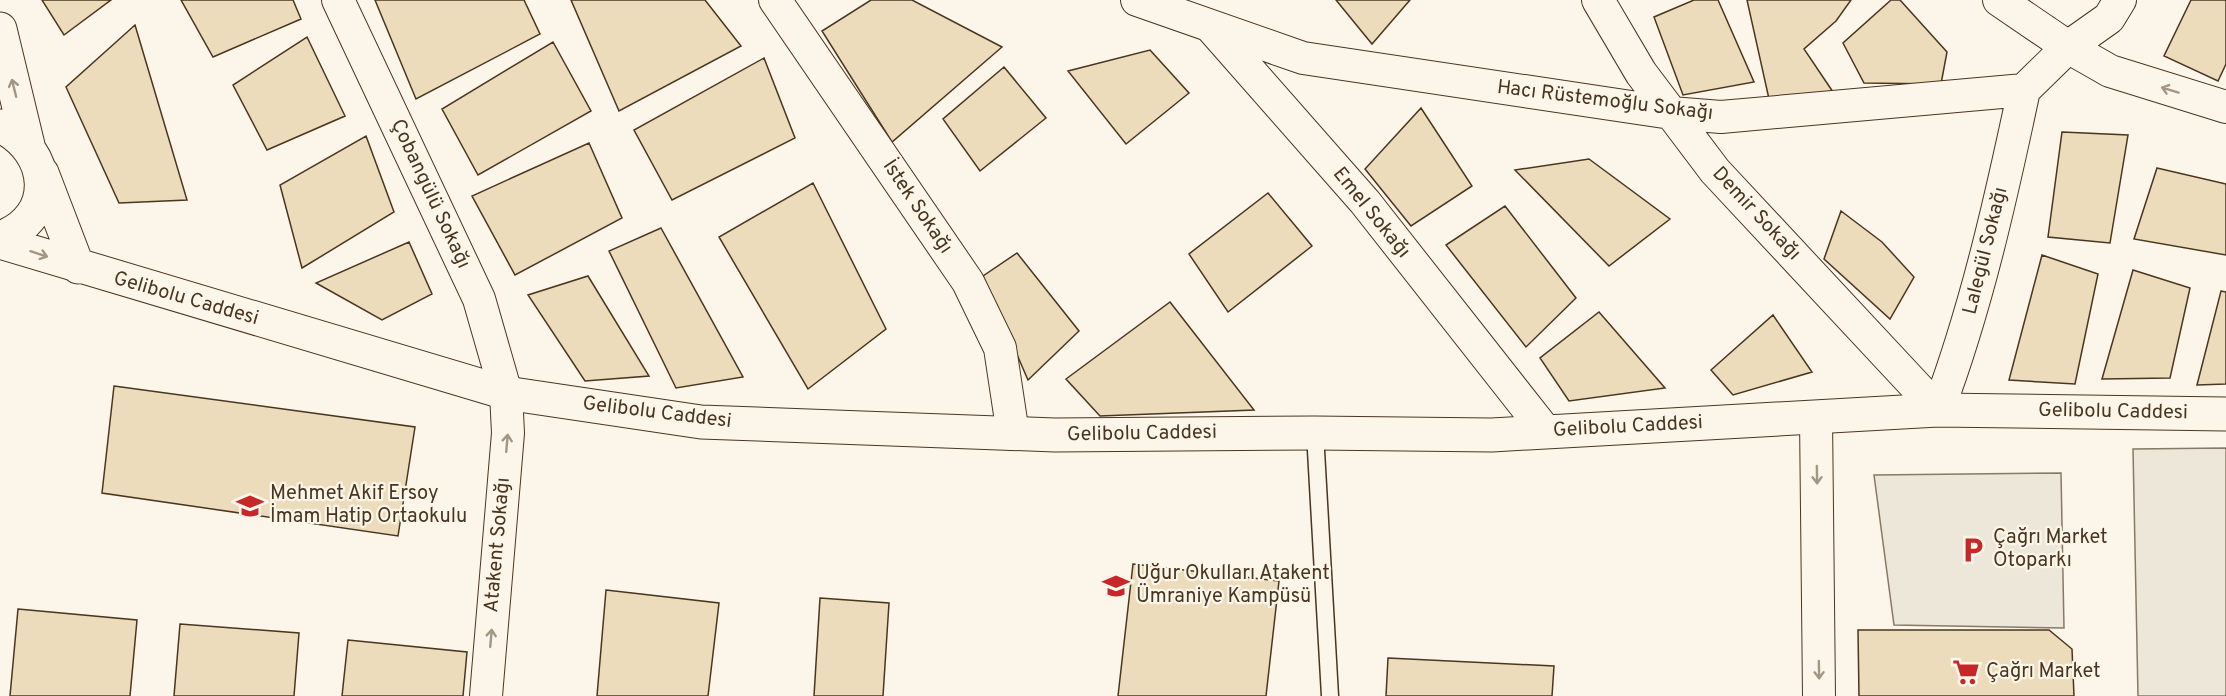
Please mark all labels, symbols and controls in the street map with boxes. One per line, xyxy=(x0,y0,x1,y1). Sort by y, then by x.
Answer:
street label: Hacı Rüstemoğlu Sokağı xyxy=(1495,75,1715,127)
one-way arrow xyxy=(8,79,20,98)
one-way arrow xyxy=(2161,84,2180,95)
street label: Çobangülü Sokağı xyxy=(384,115,476,273)
street label: İstek Sokağı xyxy=(876,154,959,259)
street label: Emel Sokağı xyxy=(1326,162,1416,264)
street label: Demir Sokağı xyxy=(1706,162,1806,266)
street label: Lalegül Sokağı xyxy=(1958,184,2014,318)
one-way arrow xyxy=(29,249,48,260)
street label: Gelibolu Caddesi xyxy=(110,266,262,332)
street label: Gelibolu Caddesi xyxy=(581,391,733,435)
street label: Gelibolu Caddesi xyxy=(2038,398,2188,426)
street label: Gelibolu Caddesi xyxy=(1552,410,1704,444)
street label: Gelibolu Caddesi xyxy=(1067,420,1217,448)
one-way arrow xyxy=(502,434,513,454)
one-way arrow xyxy=(1811,465,1823,485)
street label: Atakent Sokağı xyxy=(479,476,517,614)
place label: Mehmet Akif Ersoy İmam Hatip Ortaokulu xyxy=(270,481,467,530)
school or university icon: Mehmet Akif Ersoy İmam Hatip Ortaokulu xyxy=(235,491,265,521)
place label: Çağrı Market Otoparkı xyxy=(1993,525,2108,574)
parking icon: Çağrı Market Otoparkı xyxy=(1958,535,1988,565)
place label: Uğur Okulları Atakent Ümraniye Kampüsü xyxy=(1136,561,1330,610)
school or university icon: Uğur Okulları Atakent Ümraniye Kampüsü xyxy=(1101,571,1131,601)
one-way arrow xyxy=(486,628,497,648)
supermarket icon: Çağrı Market xyxy=(1951,657,1981,687)
place label: Çağrı Market xyxy=(1986,659,2101,685)
one-way arrow xyxy=(1813,660,1825,680)

